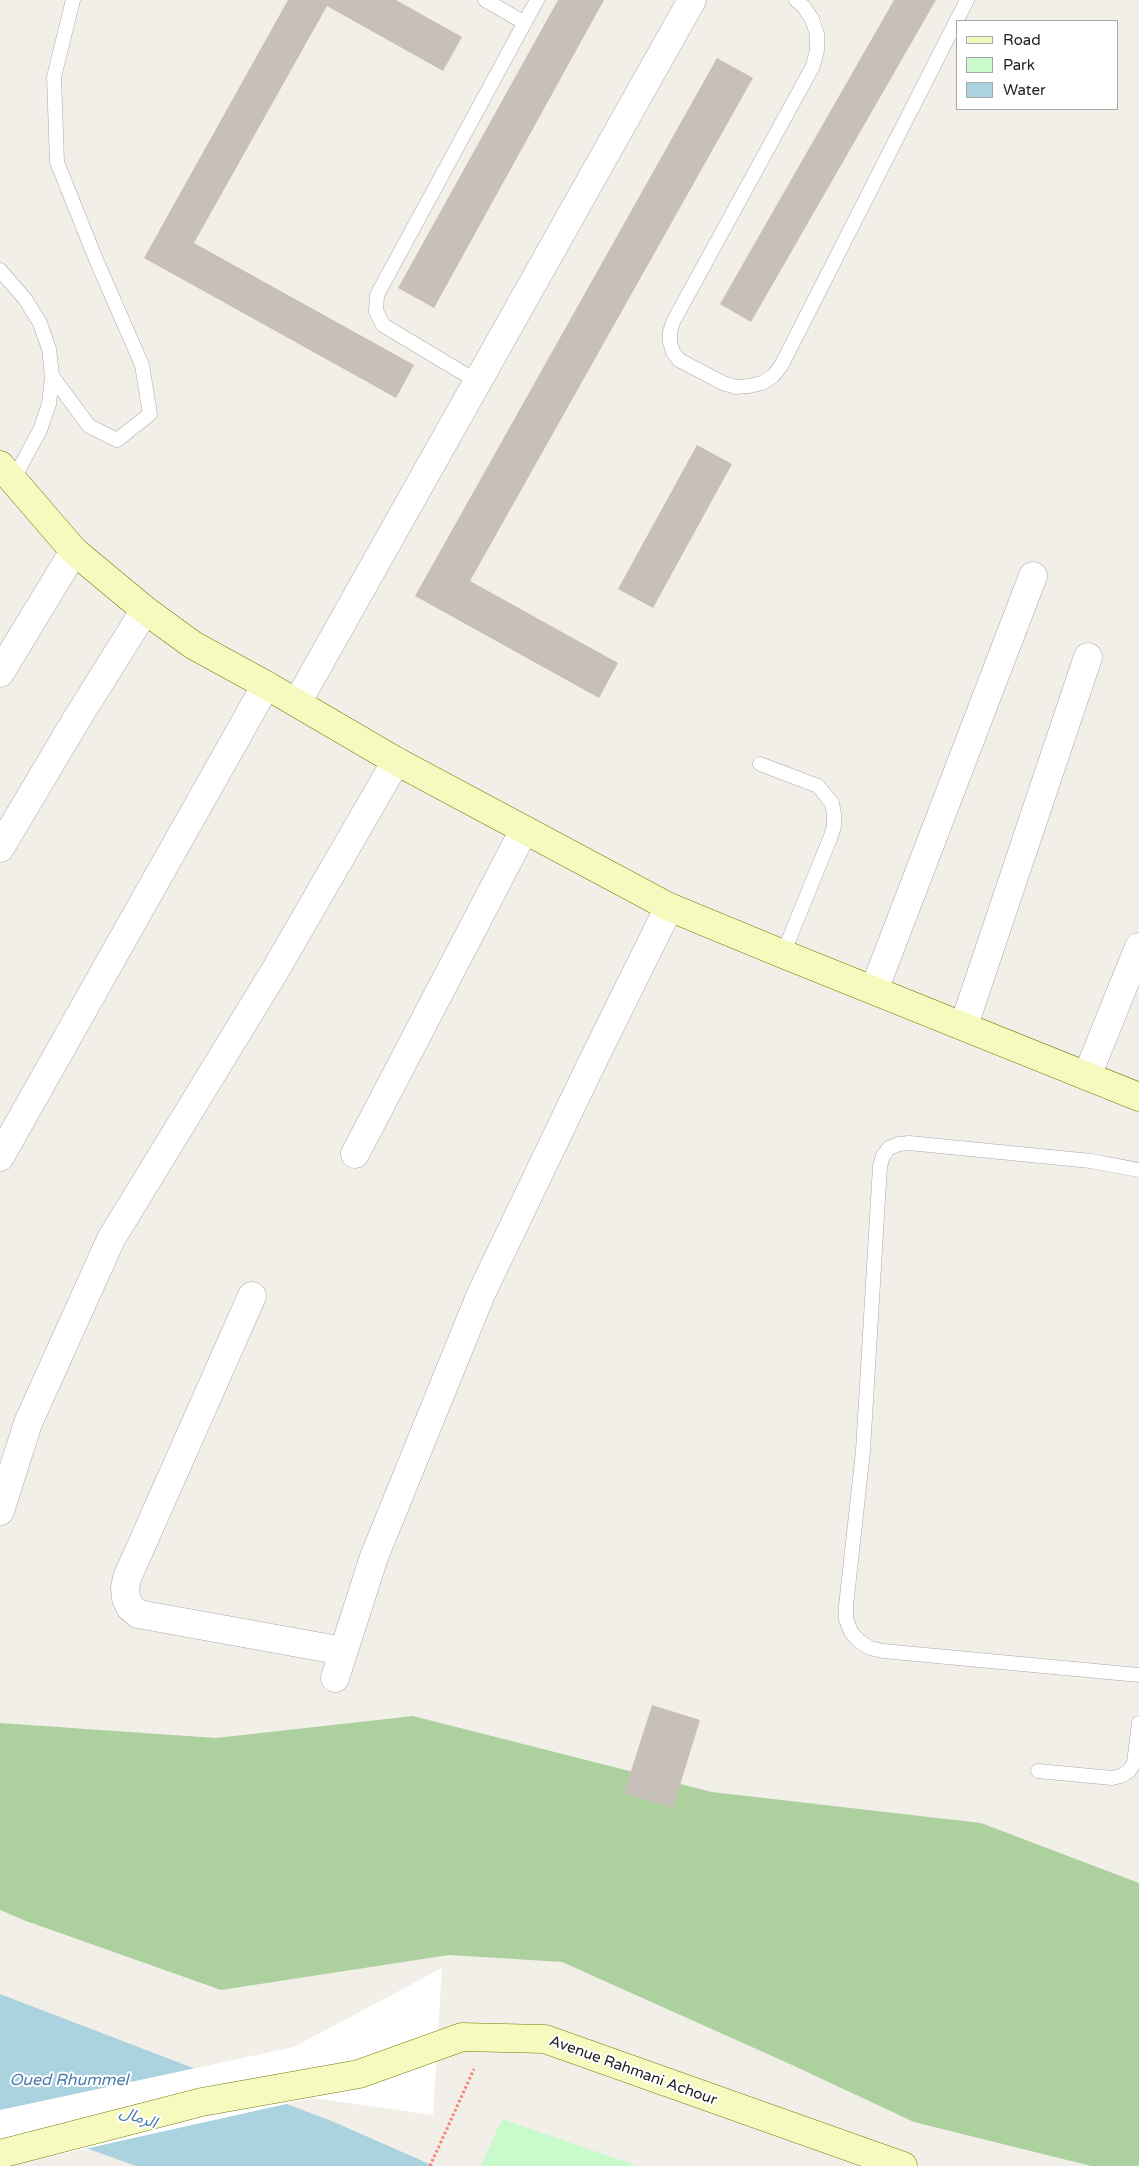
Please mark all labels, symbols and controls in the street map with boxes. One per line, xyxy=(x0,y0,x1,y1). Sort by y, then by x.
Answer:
legend xyxy=(956,20,1119,110)
text: Road xyxy=(1003,31,1041,49)
text: Park xyxy=(1003,56,1035,74)
text: Water xyxy=(1003,81,1046,99)
street label: Avenue Rahmani Achour xyxy=(547,2032,719,2110)
water label: Oued Rhummel xyxy=(9,2071,129,2091)
water label: الرمال xyxy=(117,2103,159,2133)

